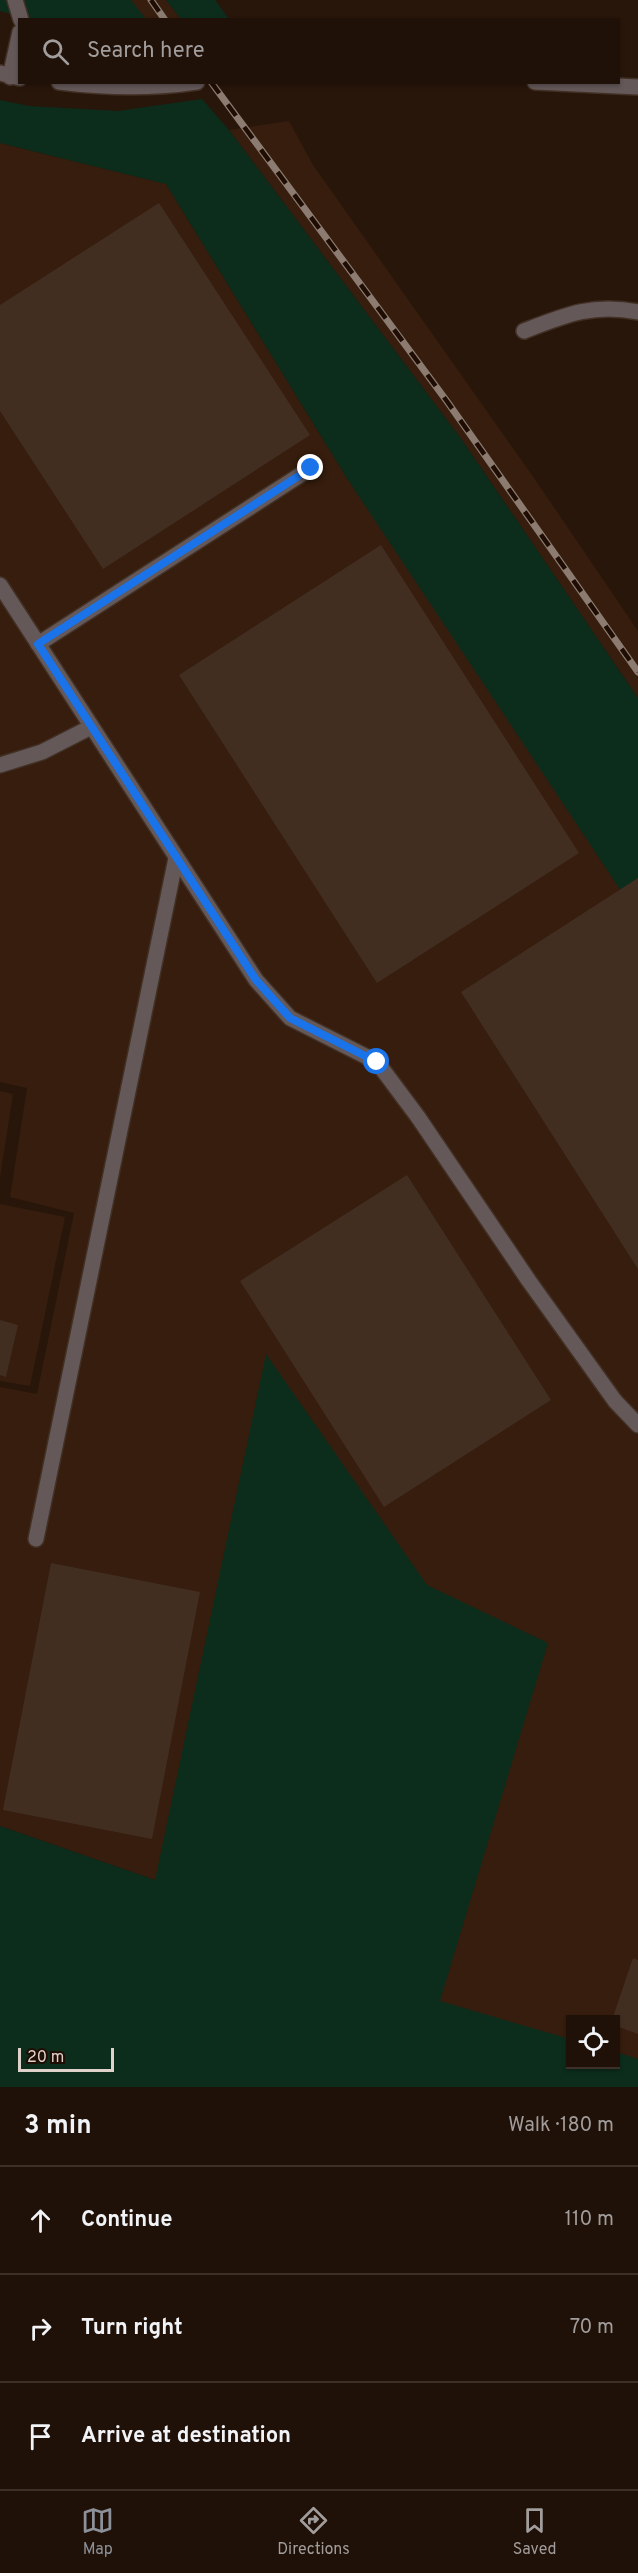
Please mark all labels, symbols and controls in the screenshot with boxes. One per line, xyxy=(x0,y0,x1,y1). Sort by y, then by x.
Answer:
search box xyxy=(18,18,620,84)
icon: search xyxy=(39,35,72,68)
text: Search here xyxy=(87,38,205,65)
route end xyxy=(297,454,323,480)
route start xyxy=(363,1048,389,1074)
map controls xyxy=(566,2015,620,2069)
button: locate xyxy=(566,2015,620,2069)
scale bar xyxy=(18,2045,114,2072)
text: 20 m xyxy=(27,2048,64,2068)
text: 3 min xyxy=(24,2110,92,2143)
text: Walk · 180 m xyxy=(508,2113,614,2139)
icon: ahead xyxy=(24,2204,57,2237)
text: Continue xyxy=(81,2207,172,2234)
text: 110 m xyxy=(565,2207,614,2233)
icon: right xyxy=(24,2312,57,2345)
text: Turn right xyxy=(81,2315,183,2342)
text: 70 m xyxy=(570,2315,614,2341)
icon: arrive xyxy=(24,2420,57,2453)
text: Arrive at destination xyxy=(81,2423,291,2450)
tab: Map xyxy=(81,2504,114,2560)
tab: Directions xyxy=(277,2504,350,2560)
tab: Saved xyxy=(513,2504,557,2560)

